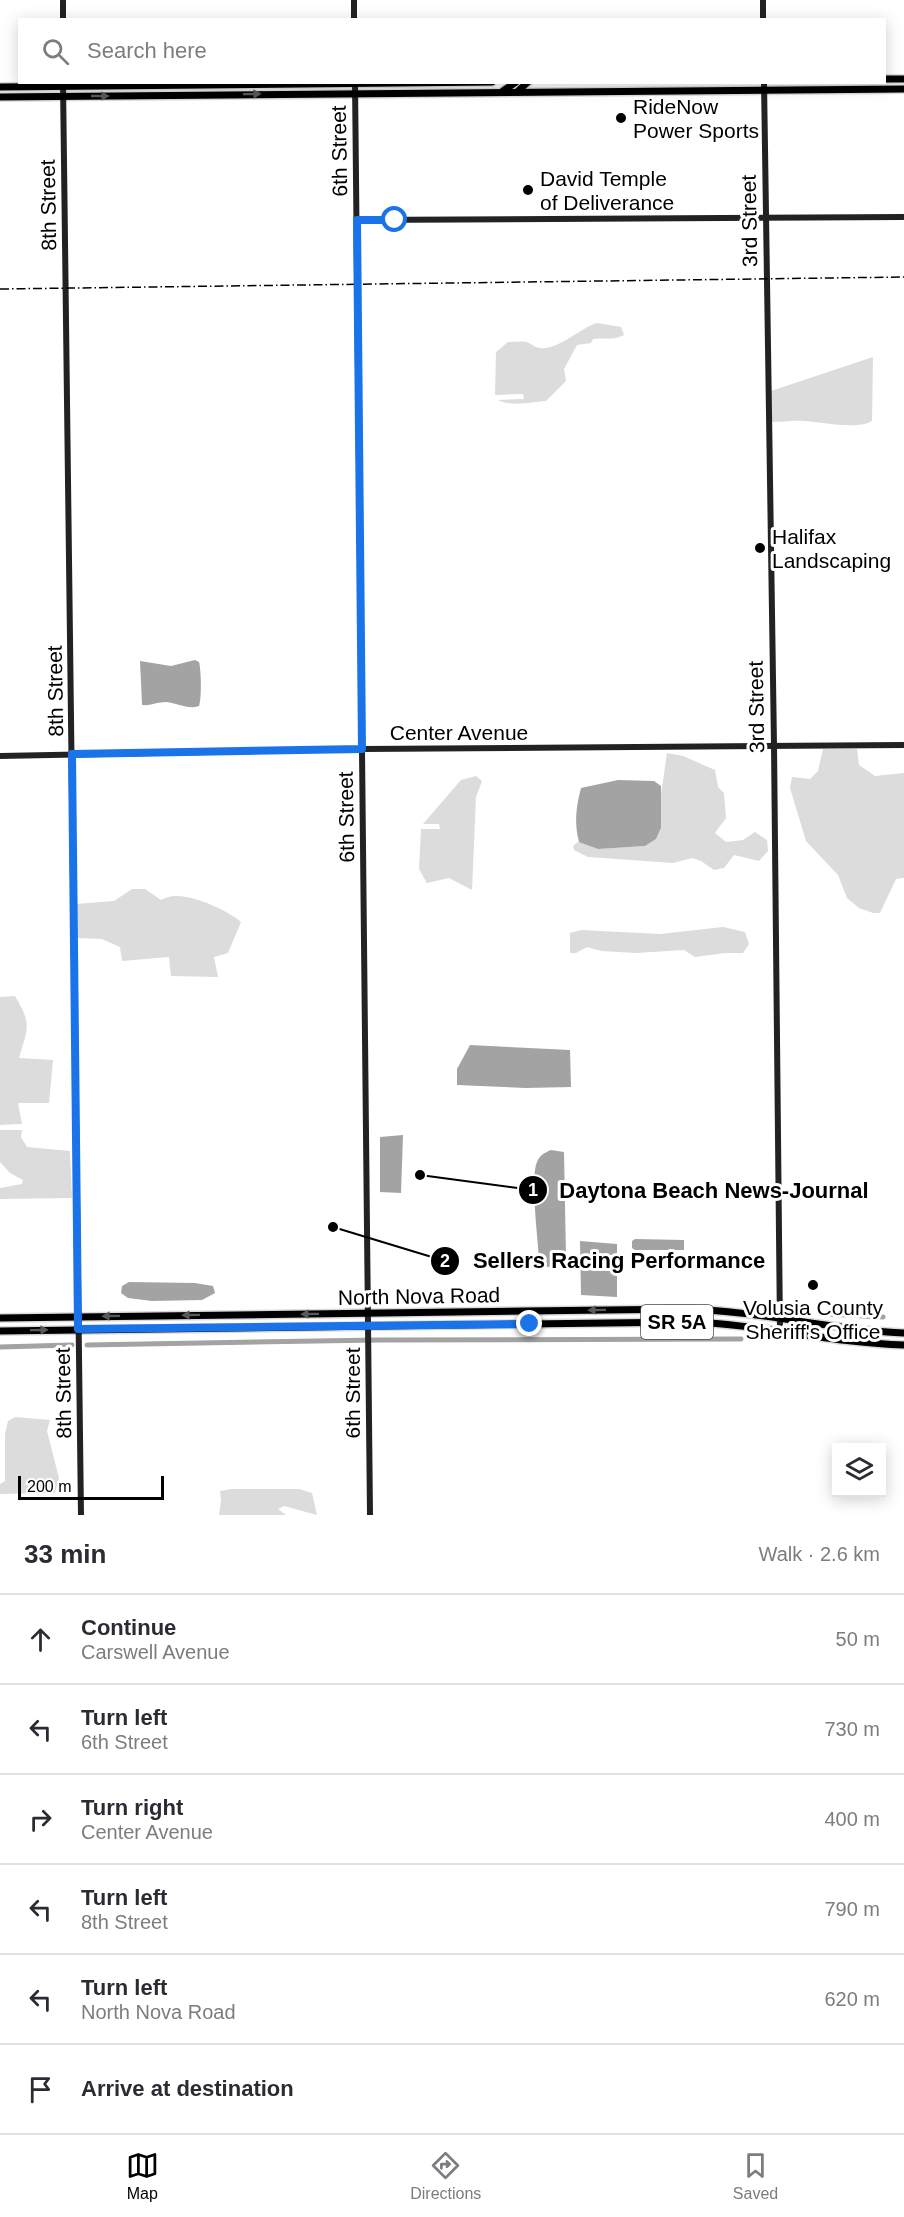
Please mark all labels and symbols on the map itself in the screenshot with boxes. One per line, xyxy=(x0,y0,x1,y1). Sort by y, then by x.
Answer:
one-way arrow xyxy=(243,89,262,99)
one-way arrow xyxy=(91,91,110,101)
place label: RideNow Power Sports xyxy=(633,95,759,142)
street label: 6th Street xyxy=(327,105,351,197)
marker: RideNow Power Sports xyxy=(614,111,628,125)
street label: 8th Street xyxy=(36,159,60,251)
place label: David Temple of Deliverance xyxy=(540,167,674,214)
street label: 3rd Street xyxy=(737,175,761,267)
marker: David Temple of Deliverance xyxy=(521,183,535,197)
route start xyxy=(381,206,407,232)
place label: Halifax Landscaping xyxy=(772,525,891,572)
marker: Halifax Landscaping xyxy=(753,541,767,555)
street label: 8th Street xyxy=(43,645,67,737)
street label: 3rd Street xyxy=(744,661,768,753)
street label: Center Avenue xyxy=(390,721,528,744)
street label: 6th Street xyxy=(334,771,358,863)
callout: Daytona Beach News-Journal xyxy=(518,1170,881,1210)
text: Daytona Beach News-Journal xyxy=(559,1178,869,1203)
text: 1 xyxy=(528,1180,538,1200)
callout: Sellers Racing Performance xyxy=(430,1241,777,1281)
text: Sellers Racing Performance xyxy=(473,1248,765,1273)
text: 2 xyxy=(440,1251,450,1271)
marker: Volusia County Sheriff's Office xyxy=(806,1278,820,1292)
street label: North Nova Road xyxy=(338,1283,500,1309)
place label: Volusia County Sheriff's Office xyxy=(743,1296,884,1343)
road number: SR 5A xyxy=(641,1305,713,1339)
one-way arrow xyxy=(588,1306,607,1315)
one-way arrow xyxy=(300,1309,319,1319)
one-way arrow xyxy=(181,1310,200,1320)
route end xyxy=(516,1310,542,1336)
one-way arrow xyxy=(102,1311,121,1321)
one-way arrow xyxy=(29,1325,48,1335)
street label: 8th Street xyxy=(51,1347,75,1439)
street label: 6th Street xyxy=(341,1347,364,1439)
scale bar xyxy=(18,1473,164,1500)

